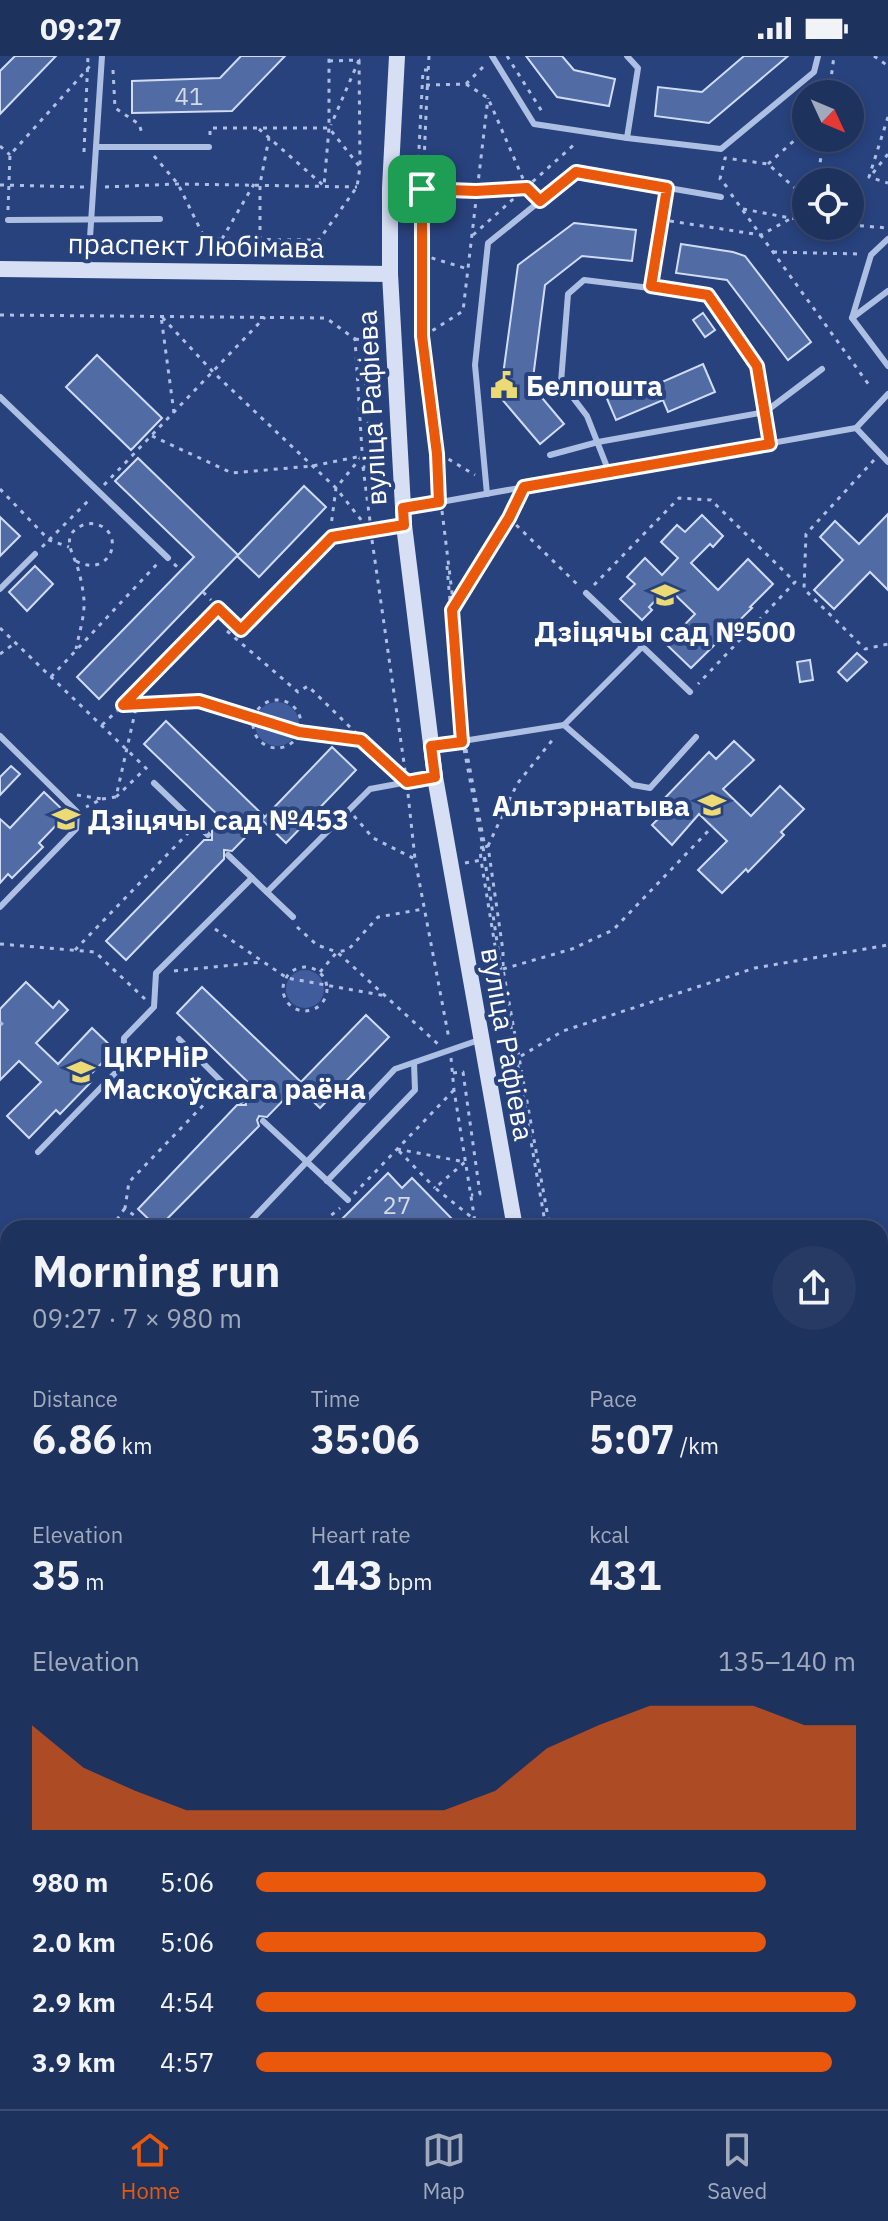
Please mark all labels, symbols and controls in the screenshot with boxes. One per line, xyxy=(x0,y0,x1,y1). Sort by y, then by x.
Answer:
text: 09:27 xyxy=(40,9,122,48)
house number: 41 xyxy=(175,80,203,112)
north arrow xyxy=(792,80,864,152)
map controls xyxy=(792,80,864,240)
pin xyxy=(388,155,456,223)
icon: arrive xyxy=(400,167,444,211)
button: locate xyxy=(792,168,864,240)
street label: праспект Любімава xyxy=(67,224,325,266)
street label: вуліца Рафіева xyxy=(347,309,395,507)
place label: Белпошта xyxy=(526,367,663,404)
public building icon: Белпошта xyxy=(489,370,519,400)
school or university icon: Дзіцячы сад №500 xyxy=(650,580,680,610)
place label: Дзіцячы сад №500 xyxy=(535,613,795,650)
place label: Альтэрнатыва xyxy=(492,787,690,824)
school or university icon: Альтэрнатыва xyxy=(697,790,727,820)
place label: Дзіцячы сад №453 xyxy=(88,801,349,838)
school or university icon: Дзіцячы сад №453 xyxy=(51,804,81,834)
street label: вуліца Рафіева xyxy=(473,944,543,1144)
place label: ЦКРНіР Маскоўскага раёна xyxy=(103,1038,366,1107)
school or university icon: ЦКРНіР Маскоўскага раёна xyxy=(66,1057,96,1087)
house number: 27 xyxy=(383,1189,411,1221)
text: Morning run xyxy=(32,1242,281,1299)
button: share xyxy=(772,1246,856,1330)
text: 09:27 · 7 × 980 m xyxy=(32,1301,242,1335)
text: Distance xyxy=(32,1384,118,1413)
text: Time xyxy=(311,1384,360,1413)
text: Pace xyxy=(589,1384,637,1413)
text: 6.86 xyxy=(32,1413,116,1465)
text: 35:06 xyxy=(311,1413,420,1465)
text: 5:07 xyxy=(589,1413,675,1465)
text: km xyxy=(116,1431,152,1460)
text: /km xyxy=(675,1431,719,1460)
text: Elevation xyxy=(32,1520,123,1549)
text: Heart rate xyxy=(311,1520,411,1549)
text: kcal xyxy=(589,1520,629,1549)
text: 35 xyxy=(32,1549,80,1601)
text: 143 xyxy=(311,1549,383,1601)
text: 431 xyxy=(589,1549,661,1601)
text: m xyxy=(80,1567,104,1596)
text: bpm xyxy=(383,1567,433,1596)
text: Elevation xyxy=(32,1644,140,1678)
text: 135–140 m xyxy=(718,1644,856,1678)
text: 980 m xyxy=(32,1865,108,1899)
text: 5:06 xyxy=(160,1865,214,1899)
text: 2.0 km xyxy=(32,1925,116,1959)
text: 5:06 xyxy=(160,1925,214,1959)
text: 2.9 km xyxy=(32,1985,116,2019)
text: 4:54 xyxy=(160,1985,214,2019)
text: 3.9 km xyxy=(32,2045,116,2079)
text: 4:57 xyxy=(160,2045,214,2079)
tab: Home xyxy=(121,2128,180,2205)
tab: Map xyxy=(422,2128,466,2205)
tab: Saved xyxy=(707,2128,767,2205)

